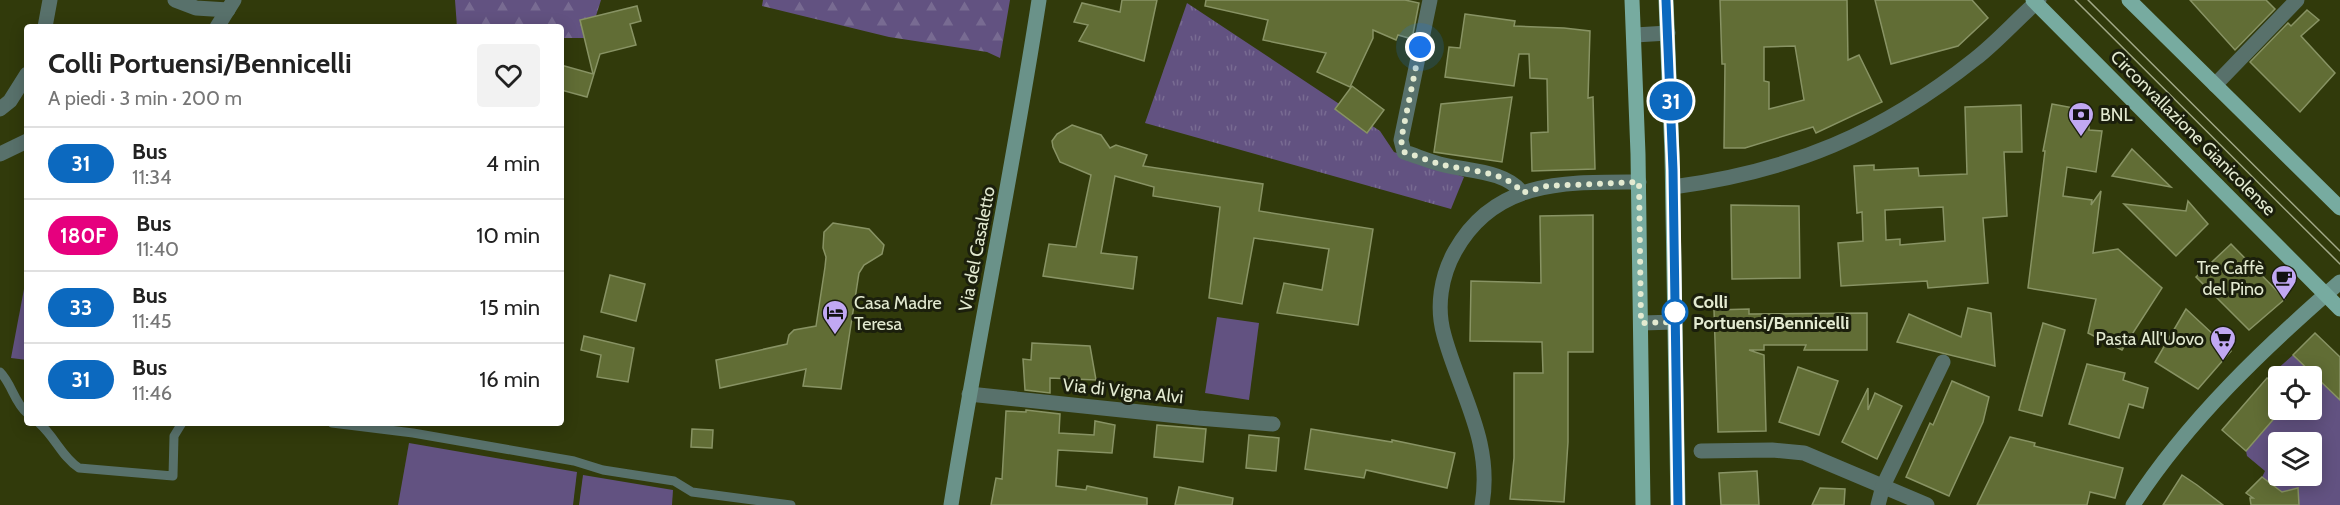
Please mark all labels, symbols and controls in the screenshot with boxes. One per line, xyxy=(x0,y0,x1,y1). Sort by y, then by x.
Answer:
your location xyxy=(1405,32,1435,62)
button: heart xyxy=(477,44,540,107)
text: Colli Portuensi/Bennicelli xyxy=(48,46,352,80)
street label: Circonvallazione Gianicolense xyxy=(2106,46,2280,220)
line badge: 31 xyxy=(1644,82,1698,120)
text: A piedi · 3 min · 200 m xyxy=(48,86,242,110)
text: 31 xyxy=(1661,89,1681,114)
bank icon: BNL xyxy=(2066,100,2096,138)
place label: BNL xyxy=(2100,104,2132,126)
text: Bus xyxy=(132,138,167,165)
text: 4 min xyxy=(486,150,540,177)
text: 31 xyxy=(71,151,91,176)
text: 11:34 xyxy=(132,165,172,189)
street label: Via del Casaletto xyxy=(954,185,1000,313)
text: Bus xyxy=(136,210,171,237)
text: 10 min xyxy=(476,222,540,249)
text: 180F xyxy=(60,223,106,248)
text: 11:40 xyxy=(136,237,179,261)
place label: Tre Caffè del Pino xyxy=(2197,257,2264,300)
cafe icon: Tre Caffè del Pino xyxy=(2269,263,2299,301)
text: Bus xyxy=(132,282,167,309)
place label: Colli Portuensi/Bennicelli xyxy=(1693,291,1849,334)
place label: Casa Madre Teresa xyxy=(854,292,942,335)
text: 15 min xyxy=(480,294,540,321)
text: 33 xyxy=(70,295,92,320)
hotel icon: Casa Madre Teresa xyxy=(820,298,850,336)
marker: Colli Portuensi/Bennicelli xyxy=(1662,299,1688,325)
text: 11:45 xyxy=(132,309,172,333)
supermarket icon: Pasta All'Uovo xyxy=(2208,324,2238,362)
place label: Pasta All'Uovo xyxy=(2096,328,2204,350)
text: Bus xyxy=(132,354,167,381)
text: 16 min xyxy=(479,366,540,393)
map controls xyxy=(2268,366,2322,486)
button: locate xyxy=(2268,366,2322,420)
text: 31 xyxy=(71,367,91,392)
street label: Via di Vigna Alvi xyxy=(1062,374,1184,408)
text: 11:46 xyxy=(132,381,172,405)
button: layers xyxy=(2268,432,2322,486)

